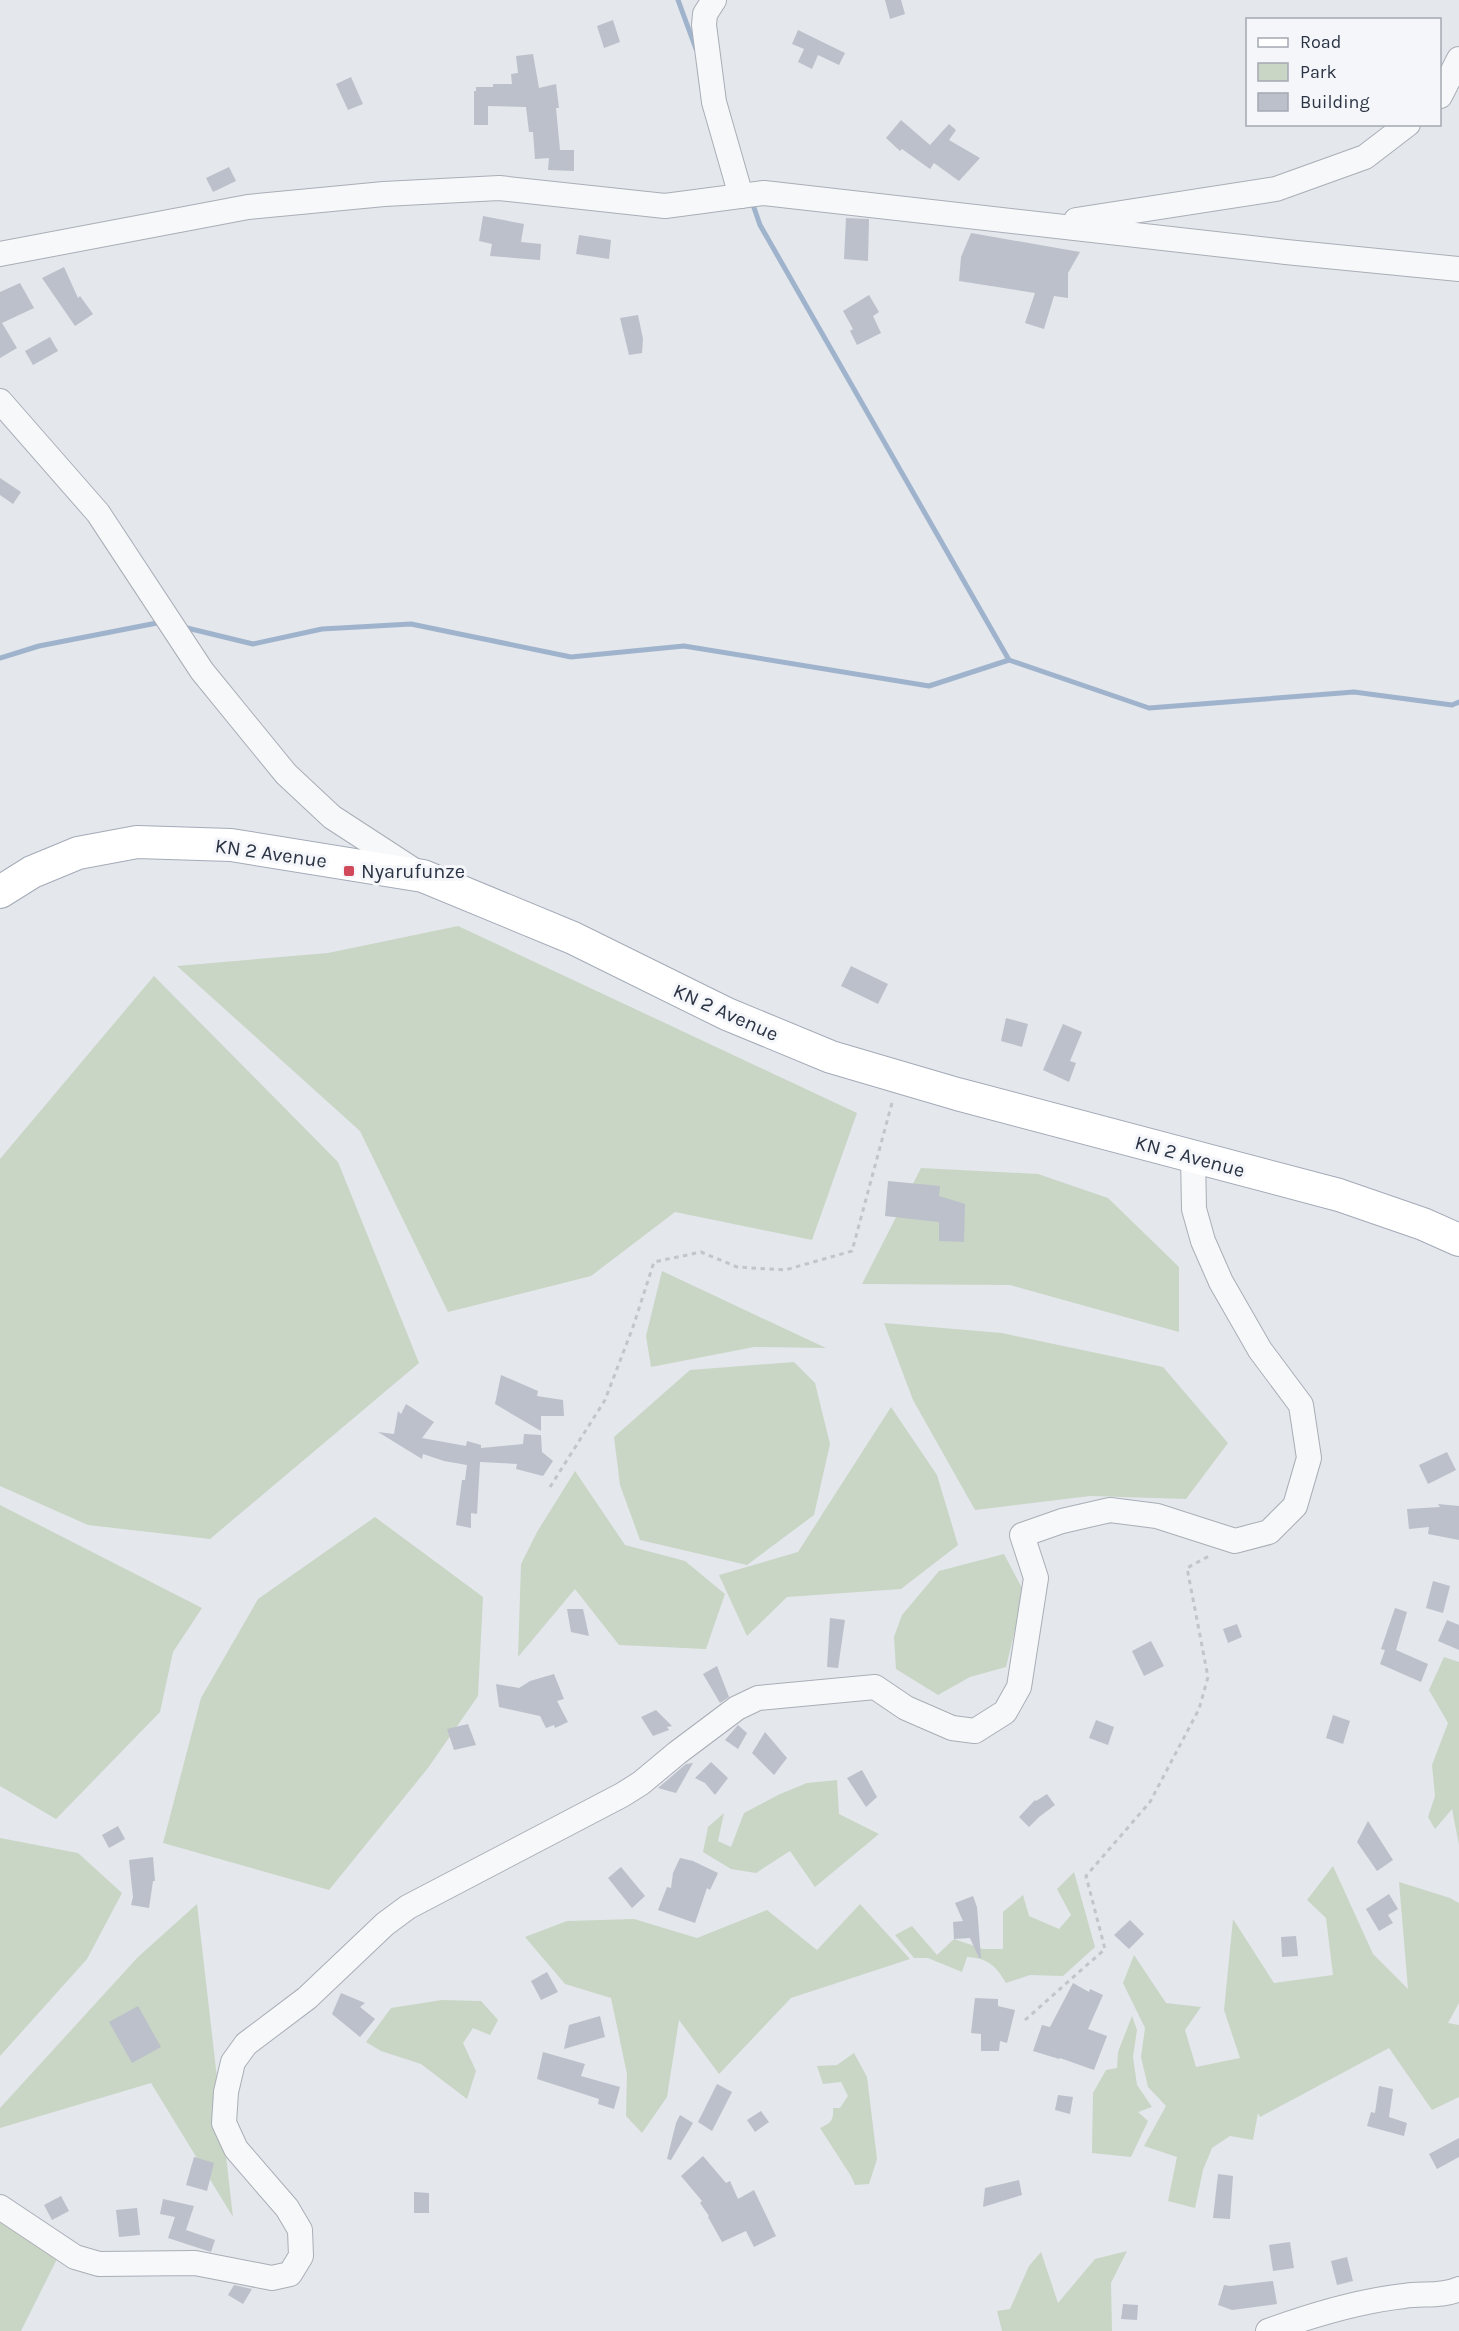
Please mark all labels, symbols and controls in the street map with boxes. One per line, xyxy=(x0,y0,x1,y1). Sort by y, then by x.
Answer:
legend xyxy=(1246,18,1441,126)
text: Road xyxy=(1300,31,1341,53)
text: Park xyxy=(1300,61,1337,83)
text: Building xyxy=(1300,91,1370,113)
street label: KN 2 Avenue xyxy=(214,834,328,873)
place label: Nyarufunze xyxy=(361,860,465,883)
marker: Nyarufunze xyxy=(342,864,356,878)
street label: KN 2 Avenue xyxy=(670,979,782,1046)
street label: KN 2 Avenue xyxy=(1132,1131,1247,1182)

